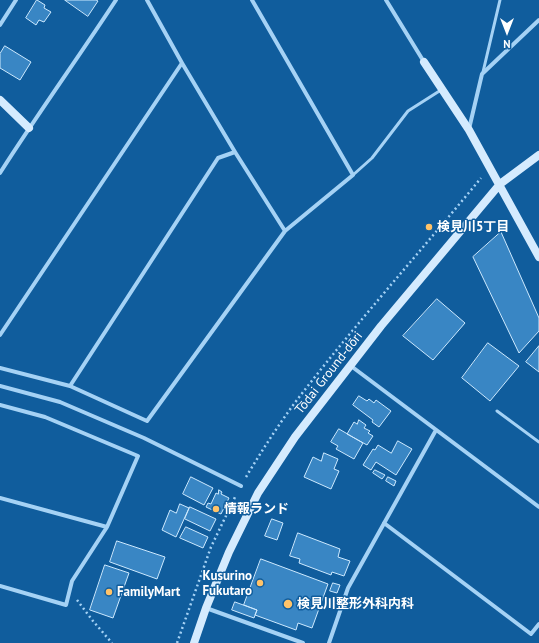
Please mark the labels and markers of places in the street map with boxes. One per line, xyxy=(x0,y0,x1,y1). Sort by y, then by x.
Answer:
place label: 検見川5丁目 xyxy=(437,219,509,235)
marker: 検見川5丁目 xyxy=(424,222,434,232)
place label: 情報ランド xyxy=(224,501,289,517)
marker: 情報ランド xyxy=(211,504,221,514)
place label: Kusurino Fukutaro xyxy=(202,568,252,599)
marker: Kusurino Fukutaro xyxy=(255,578,265,588)
place label: FamilyMart xyxy=(117,584,180,600)
marker: FamilyMart xyxy=(104,587,114,597)
place label: 検見川整形外科内科 xyxy=(297,596,414,612)
marker: 検見川整形外科内科 xyxy=(282,598,294,610)

